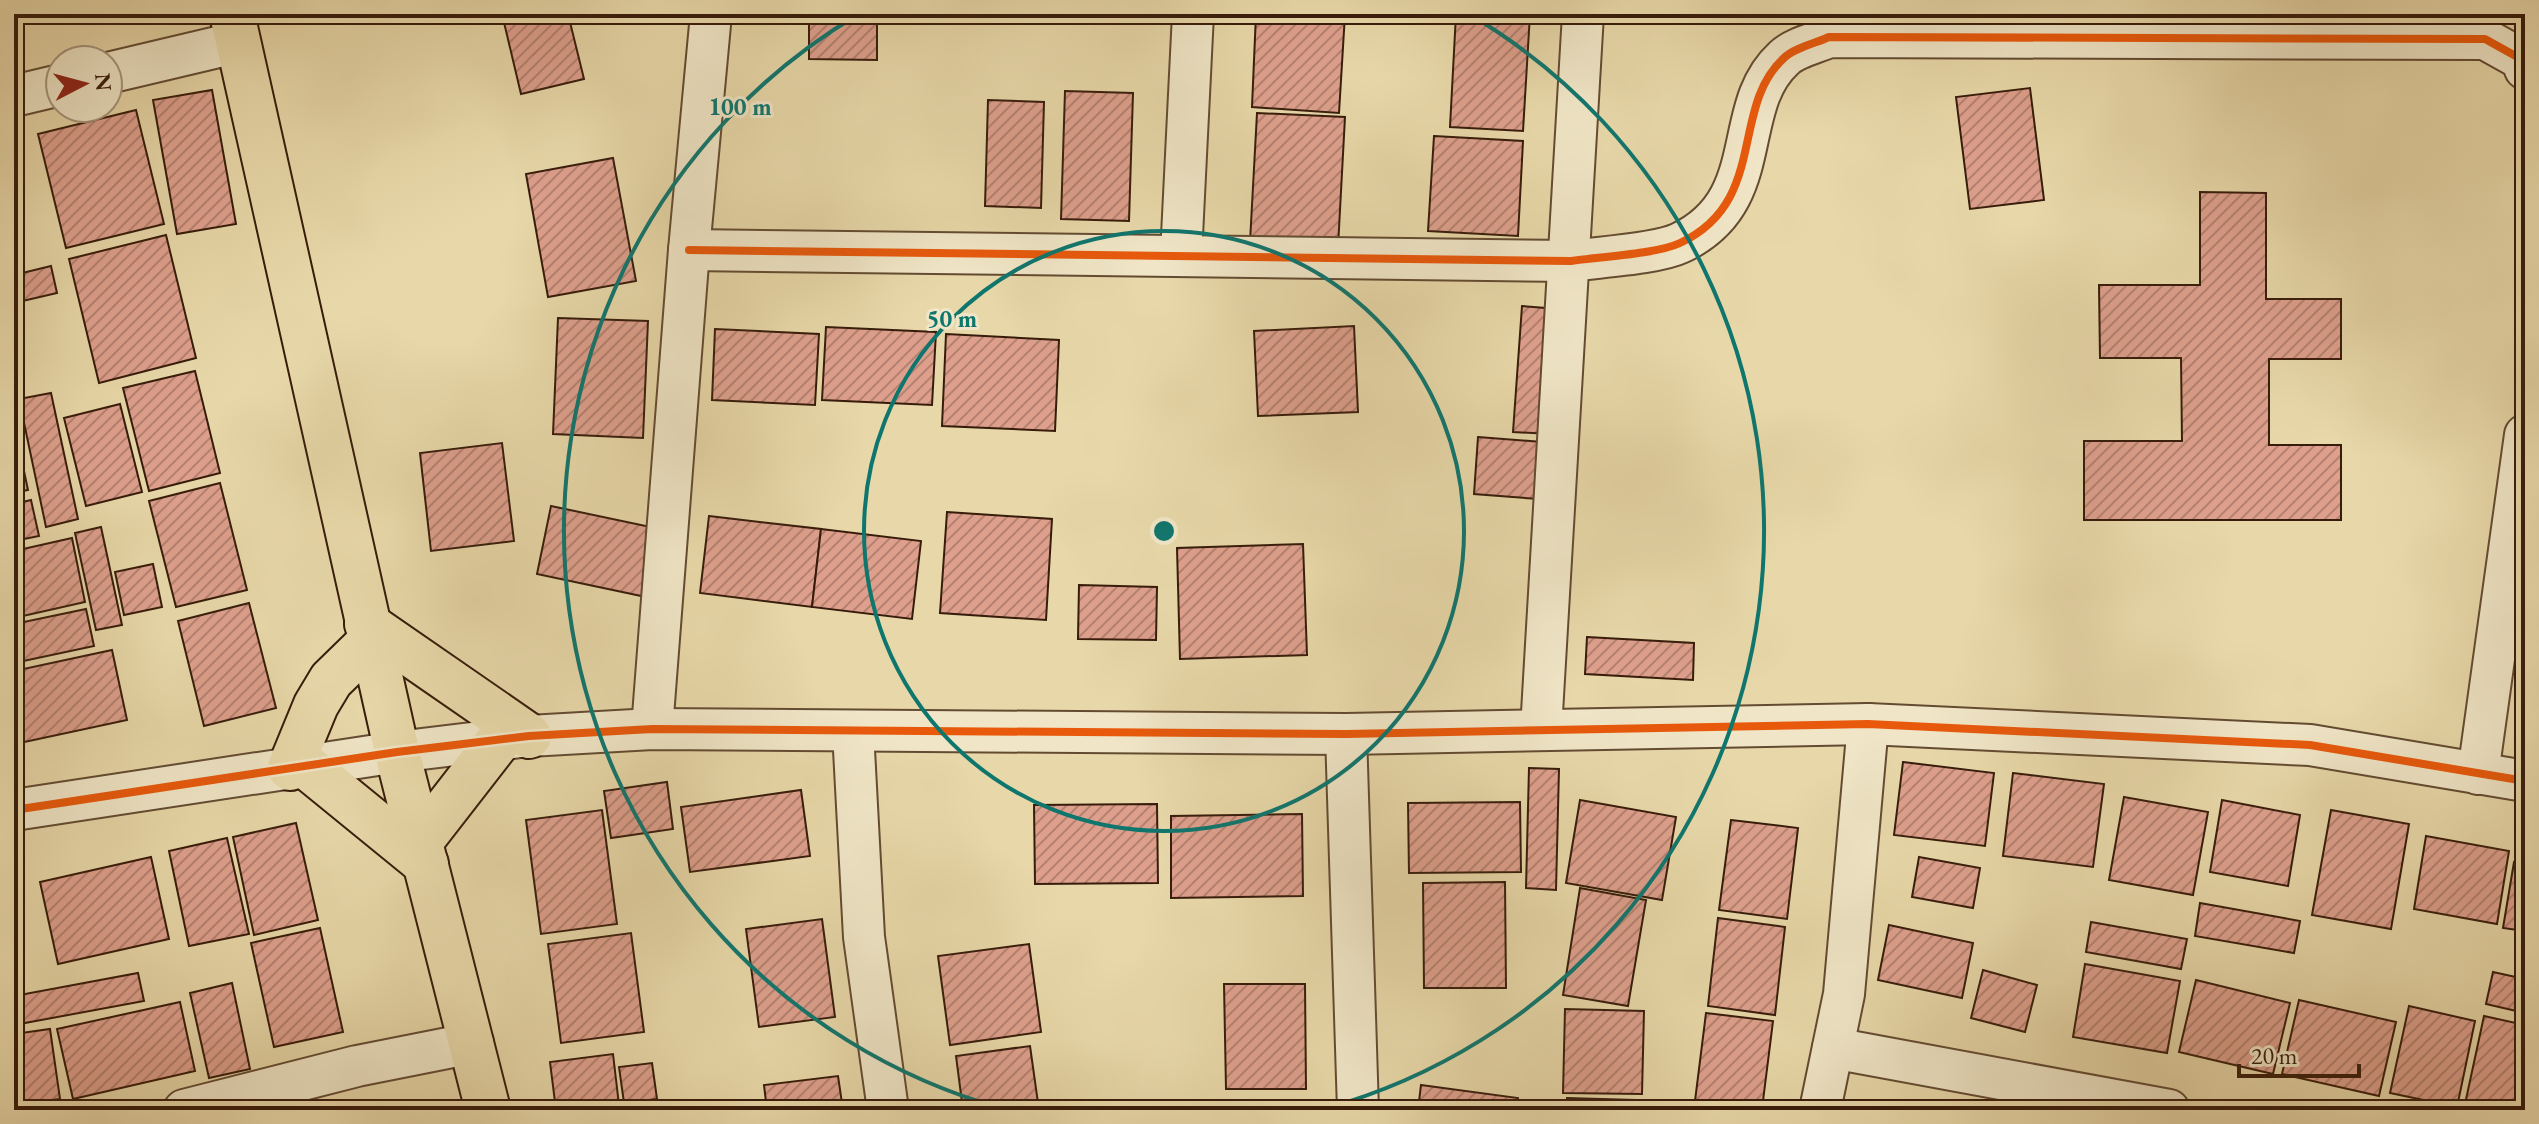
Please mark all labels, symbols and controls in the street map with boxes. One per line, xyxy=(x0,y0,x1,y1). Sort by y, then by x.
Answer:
north arrow xyxy=(44,44,124,124)
text: N xyxy=(88,72,119,93)
text: 100 m xyxy=(708,91,772,122)
text: 50 m xyxy=(927,303,977,334)
centre of rings xyxy=(1150,517,1178,545)
scale bar xyxy=(2239,1028,2359,1078)
text: 20 m xyxy=(2251,1040,2298,1071)

